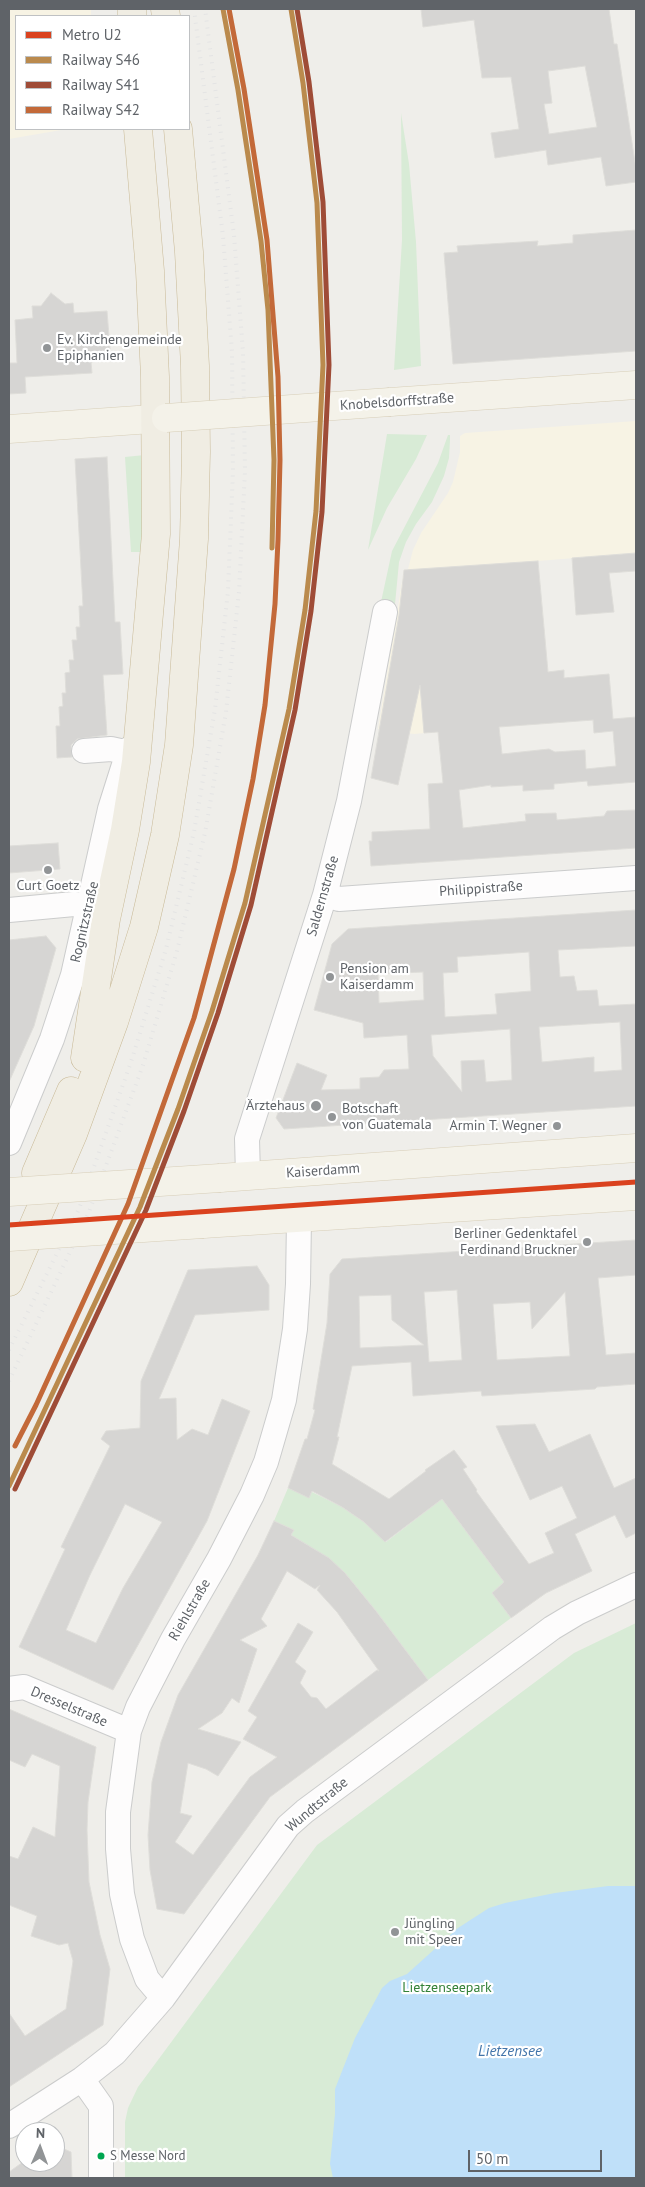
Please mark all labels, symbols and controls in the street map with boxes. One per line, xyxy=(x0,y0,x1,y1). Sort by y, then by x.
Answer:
legend xyxy=(15,15,190,130)
text: Metro U2 xyxy=(62,25,122,44)
text: Railway S46 xyxy=(62,50,140,69)
text: Railway S41 xyxy=(62,75,140,94)
text: Railway S42 xyxy=(62,100,140,119)
place label: Ev. Kirchengemeinde Epiphanien xyxy=(57,332,182,364)
marker: Ev. Kirchengemeinde Epiphanien xyxy=(41,342,53,354)
street label: Knobelsdorffstraße xyxy=(339,390,455,414)
street label: Saldernstraße xyxy=(303,854,343,938)
marker: Curt Goetz xyxy=(42,864,54,876)
place label: Curt Goetz xyxy=(16,878,80,894)
street label: Philippistraße xyxy=(439,878,523,900)
street label: Rognitzstraße xyxy=(67,880,103,964)
place label: Pension am Kaiserdamm xyxy=(340,961,414,994)
marker: Pension am Kaiserdamm xyxy=(324,971,336,983)
place label: Ärztehaus xyxy=(246,1098,305,1114)
marker: Ärztehaus xyxy=(309,1099,323,1113)
place label: Botschaft von Guatemala xyxy=(342,1101,432,1134)
marker: Botschaft von Guatemala xyxy=(326,1111,338,1123)
place label: Armin T. Wegner xyxy=(449,1118,547,1134)
marker: Armin T. Wegner xyxy=(551,1120,563,1132)
street label: Kaiserdamm xyxy=(286,1160,360,1182)
place label: Berliner Gedenktafel Ferdinand Bruckner xyxy=(454,1226,577,1258)
marker: Berliner Gedenktafel Ferdinand Bruckner xyxy=(581,1236,593,1248)
street label: Riehlstraße xyxy=(166,1576,214,1644)
street label: Dresselstraße xyxy=(28,1683,110,1731)
street label: Wundtstraße xyxy=(282,1774,352,1836)
place label: Jüngling mit Speer xyxy=(405,1916,462,1948)
marker: Jüngling mit Speer xyxy=(389,1926,401,1938)
park label: Lietzenseepark xyxy=(402,1980,492,1996)
water label: Lietzensee xyxy=(478,2043,542,2061)
north arrow xyxy=(15,2122,65,2172)
text: N xyxy=(36,2124,45,2142)
scale bar xyxy=(470,2140,604,2172)
place label: S Messe Nord xyxy=(110,2148,185,2164)
text: 50 m xyxy=(476,2149,509,2168)
marker: S Messe Nord xyxy=(96,2151,106,2161)

